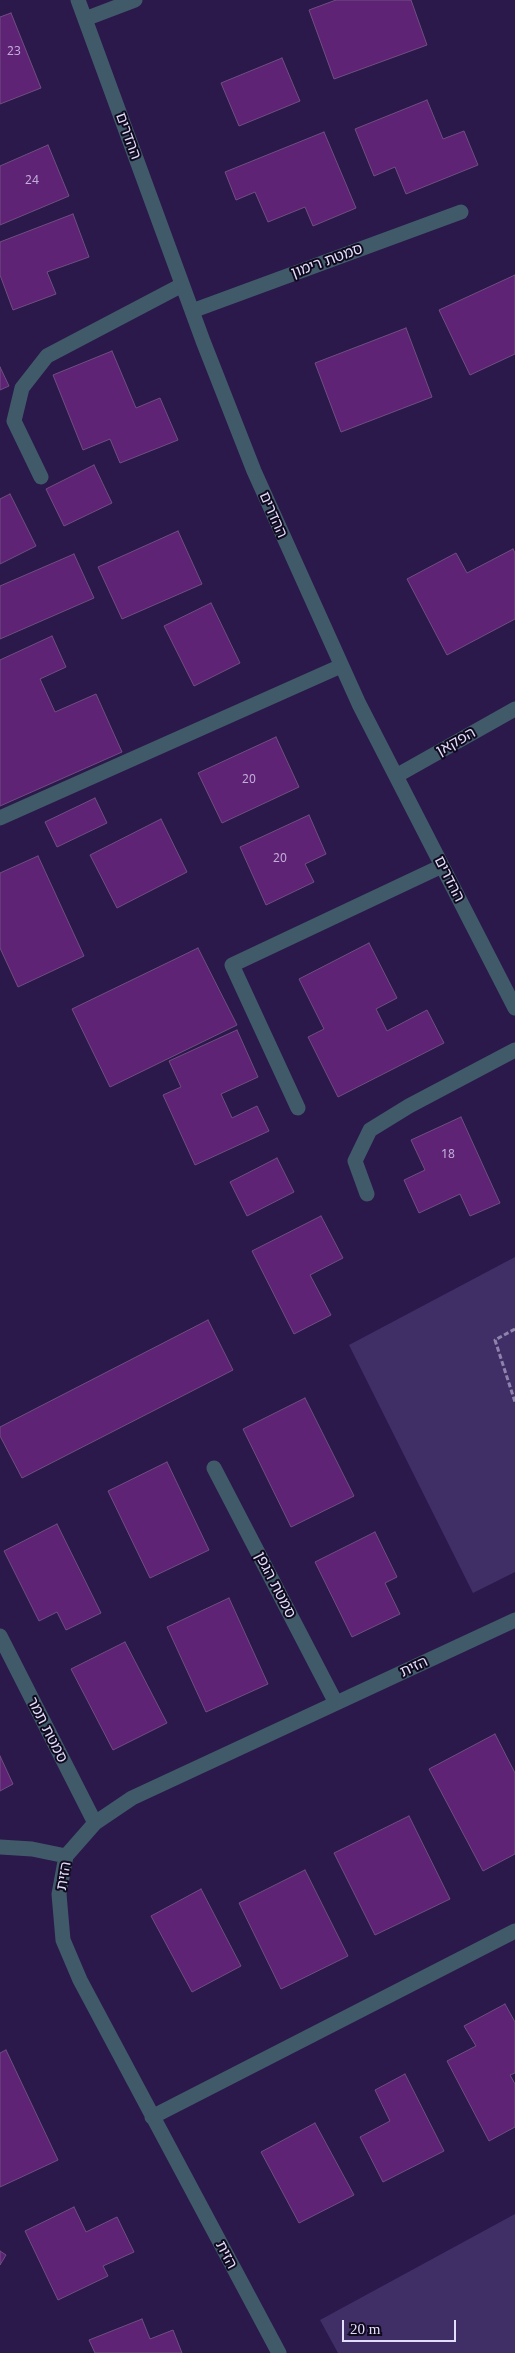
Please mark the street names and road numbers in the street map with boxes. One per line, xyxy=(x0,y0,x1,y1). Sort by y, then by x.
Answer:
street label: ההדרים xyxy=(111,110,145,162)
street label: סמטת רימון xyxy=(289,240,365,282)
street label: ההדרים xyxy=(255,489,291,541)
street label: הפקאן xyxy=(433,724,479,760)
street label: ההדרים xyxy=(430,853,468,905)
street label: סמטת הגפן xyxy=(251,1549,299,1621)
street label: הזית xyxy=(397,1653,431,1681)
street label: סמטת תמר xyxy=(23,1694,71,1766)
street label: הזית xyxy=(53,1860,75,1892)
street label: הזית xyxy=(211,2238,241,2272)

